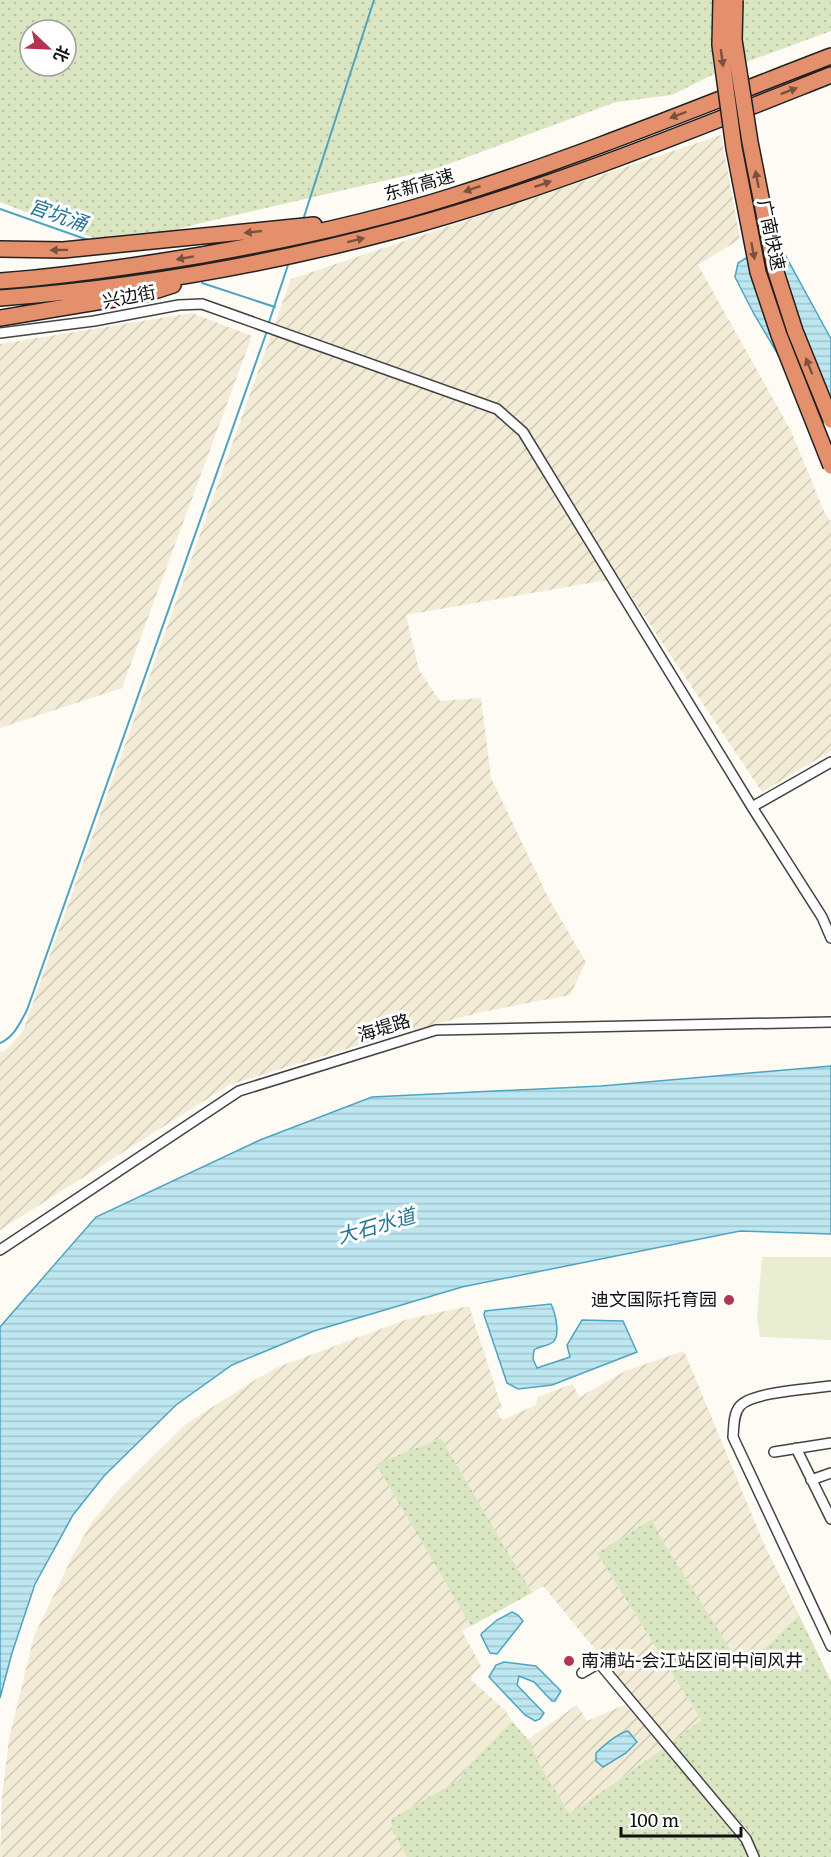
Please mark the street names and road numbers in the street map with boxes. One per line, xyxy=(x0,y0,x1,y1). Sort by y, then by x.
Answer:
street label: 东新高速 xyxy=(380,161,457,206)
street label: 广南快速 xyxy=(752,197,793,273)
street label: 兴边街 xyxy=(100,277,158,314)
street label: 海堤路 xyxy=(354,1006,413,1047)

